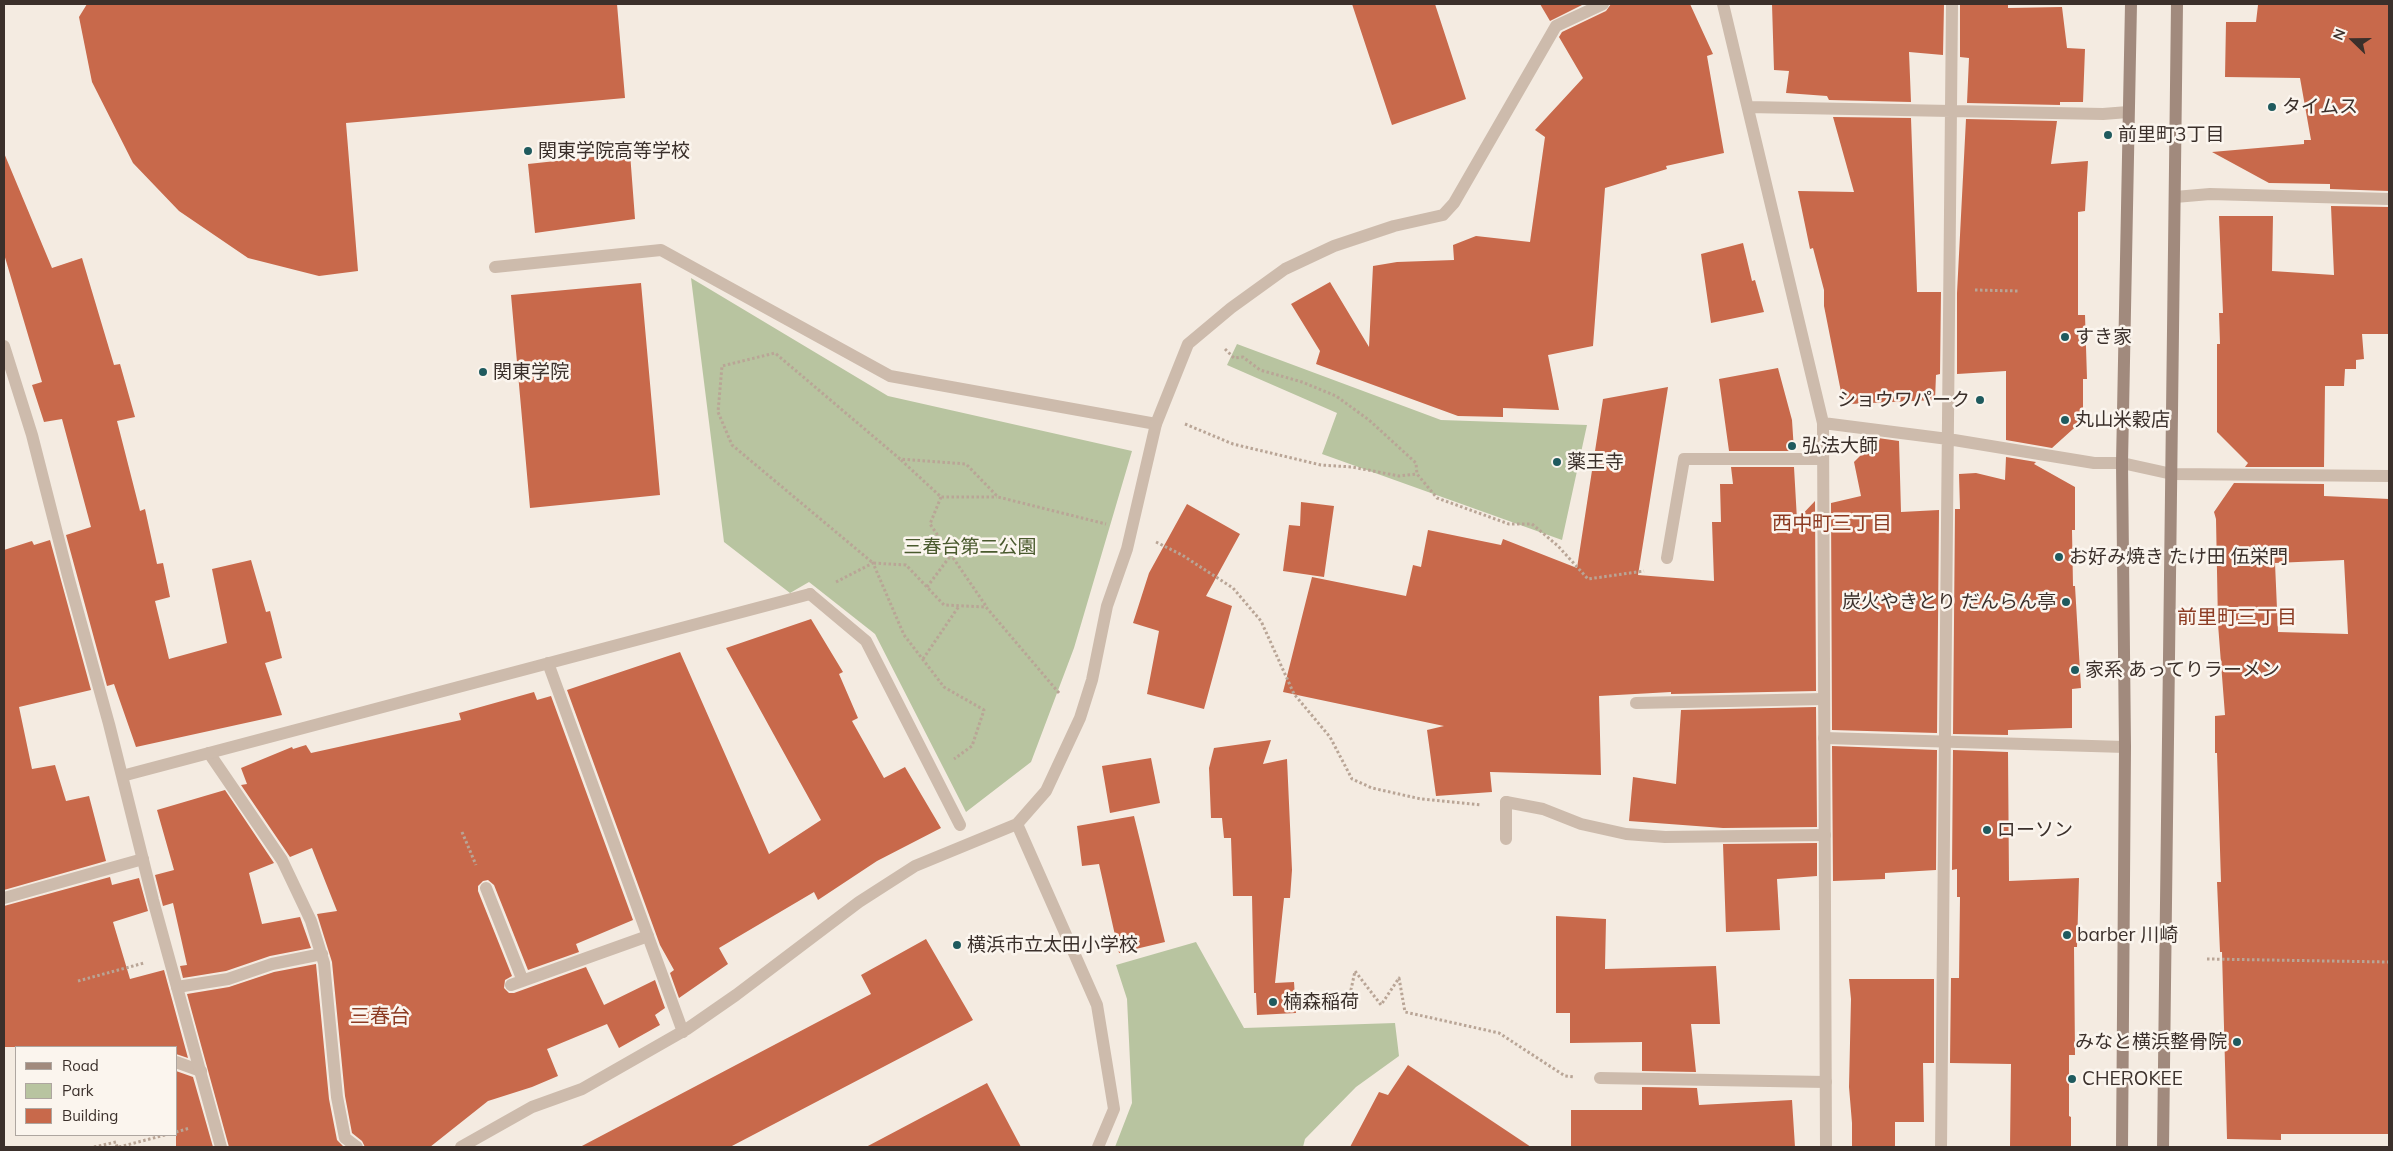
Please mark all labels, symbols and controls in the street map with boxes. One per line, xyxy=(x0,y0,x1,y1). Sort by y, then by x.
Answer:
north arrow xyxy=(2328,15,2378,65)
text: N xyxy=(2329,26,2349,43)
place label: タイムス xyxy=(2282,96,2358,118)
marker: タイムス xyxy=(2266,101,2278,113)
place label: 前里町3丁目 xyxy=(2118,124,2224,146)
marker: 前里町3丁目 xyxy=(2102,129,2114,141)
place label: 関東学院高等学校 xyxy=(538,140,690,162)
marker: 関東学院高等学校 xyxy=(522,145,534,157)
place label: すき家 xyxy=(2075,326,2132,348)
marker: すき家 xyxy=(2059,331,2071,343)
place label: 関東学院 xyxy=(493,361,569,383)
marker: 関東学院 xyxy=(477,366,489,378)
place label: ショウワパーク xyxy=(1837,389,1970,411)
marker: ショウワパーク xyxy=(1974,394,1986,406)
place label: 丸山米穀店 xyxy=(2075,409,2170,431)
marker: 丸山米穀店 xyxy=(2059,414,2071,426)
place label: 弘法大師 xyxy=(1802,435,1878,457)
marker: 弘法大師 xyxy=(1786,440,1798,452)
place label: 薬王寺 xyxy=(1567,451,1624,473)
marker: 薬王寺 xyxy=(1551,456,1563,468)
district label: 西中町三丁目 xyxy=(1772,512,1892,536)
park label: 三春台第二公園 xyxy=(904,536,1036,558)
place label: お好み焼き たけ田 伍栄門 xyxy=(2069,546,2288,568)
marker: お好み焼き たけ田 伍栄門 xyxy=(2053,551,2065,563)
place label: 炭火やきとり だんらん亭 xyxy=(1842,591,2056,613)
marker: 炭火やきとり だんらん亭 xyxy=(2060,596,2072,608)
district label: 前里町三丁目 xyxy=(2177,606,2297,630)
place label: 家系 あってりラーメン xyxy=(2085,659,2280,681)
marker: 家系 あってりラーメン xyxy=(2069,664,2081,676)
place label: ローソン xyxy=(1997,819,2073,841)
marker: ローソン xyxy=(1981,824,1993,836)
place label: barber 川崎 xyxy=(2077,924,2178,946)
marker: barber 川崎 xyxy=(2061,929,2073,941)
place label: 横浜市立太田小学校 xyxy=(967,934,1138,956)
marker: 横浜市立太田小学校 xyxy=(951,939,963,951)
place label: 楠森稲荷 xyxy=(1283,991,1359,1013)
marker: 楠森稲荷 xyxy=(1267,996,1279,1008)
district label: 三春台 xyxy=(350,1005,410,1029)
place label: みなと横浜整骨院 xyxy=(2075,1031,2227,1053)
marker: みなと横浜整骨院 xyxy=(2231,1036,2243,1048)
legend xyxy=(15,1046,178,1136)
text: Road xyxy=(62,1056,99,1075)
place label: CHEROKEE xyxy=(2082,1068,2183,1090)
marker: CHEROKEE xyxy=(2066,1073,2078,1085)
text: Park xyxy=(62,1081,94,1100)
text: Building xyxy=(62,1106,118,1125)

